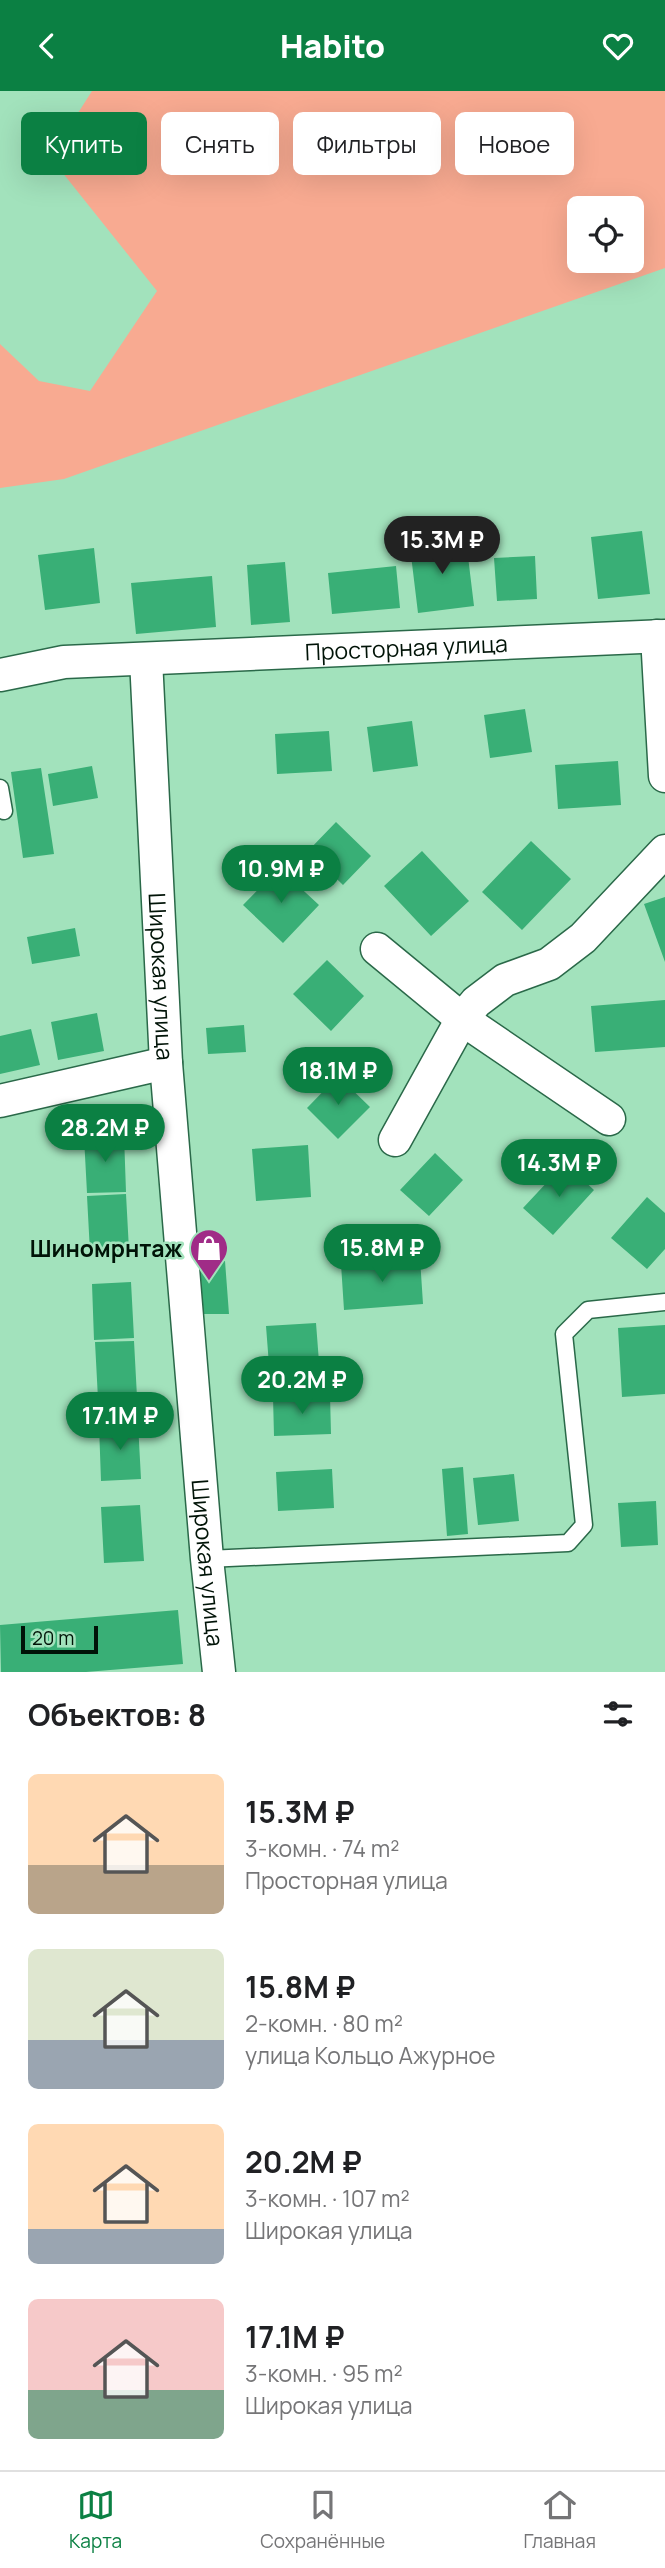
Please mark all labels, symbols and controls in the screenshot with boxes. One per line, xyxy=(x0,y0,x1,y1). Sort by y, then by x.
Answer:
text: Habito xyxy=(280,24,385,68)
icon: back xyxy=(28,27,66,65)
icon: heart xyxy=(599,27,637,65)
chip: Купить xyxy=(21,112,147,175)
chip: Снять xyxy=(161,112,279,175)
chip: Фильтры xyxy=(293,112,441,175)
chip: Новое xyxy=(455,112,574,175)
map controls xyxy=(567,196,644,273)
button: locate xyxy=(567,196,644,273)
pin: 15.3M ₽ xyxy=(377,517,507,576)
text: 15.3M ₽ xyxy=(400,523,484,555)
street label: Просторная улица xyxy=(304,627,508,668)
pin: 10.9M ₽ xyxy=(216,845,346,905)
text: 10.9M ₽ xyxy=(238,852,324,884)
street label: Широкая улица xyxy=(142,892,182,1061)
pin: 18.1M ₽ xyxy=(273,1047,403,1107)
text: 18.1M ₽ xyxy=(299,1054,377,1086)
pin: 28.2M ₽ xyxy=(40,1105,170,1164)
text: 28.2M ₽ xyxy=(61,1111,149,1143)
pin: 14.3M ₽ xyxy=(494,1139,624,1199)
text: 14.3M ₽ xyxy=(517,1146,601,1178)
pin: 15.8M ₽ xyxy=(317,1225,447,1284)
shop icon: Шиномрнтаж xyxy=(188,1227,230,1282)
text: 15.8M ₽ xyxy=(340,1231,424,1263)
place label: Шиномрнтаж xyxy=(30,1232,182,1264)
pin: 20.2M ₽ xyxy=(237,1357,367,1416)
text: 20.2M ₽ xyxy=(257,1363,347,1395)
pin: 17.1M ₽ xyxy=(55,1393,185,1452)
text: 17.1M ₽ xyxy=(82,1399,158,1431)
street label: Широкая улица xyxy=(184,1478,232,1648)
scale bar xyxy=(21,1623,98,1655)
text: 20 m xyxy=(32,1625,74,1651)
text: Объектов: 8 xyxy=(28,1694,206,1735)
icon: filters xyxy=(599,1695,637,1733)
text: 15.3M ₽ xyxy=(245,1791,354,1832)
icon: home xyxy=(84,1802,168,1886)
text: 3-комн. · 74 m² xyxy=(245,1832,399,1864)
text: Просторная улица xyxy=(245,1864,448,1896)
text: 15.8M ₽ xyxy=(245,1966,355,2007)
icon: home xyxy=(84,1977,168,2061)
text: 2-комн. · 80 m² xyxy=(245,2007,403,2039)
text: улица Кольцо Ажурное xyxy=(245,2039,496,2071)
text: 20.2M ₽ xyxy=(245,2141,362,2182)
icon: home xyxy=(84,2152,168,2236)
text: 3-комн. · 107 m² xyxy=(245,2182,410,2214)
text: Широкая улица xyxy=(245,2214,413,2246)
text: 17.1M ₽ xyxy=(245,2316,345,2357)
icon: home xyxy=(84,2327,168,2411)
text: 3-комн. · 95 m² xyxy=(245,2357,403,2389)
text: Широкая улица xyxy=(245,2389,413,2421)
tab: Карта xyxy=(69,2486,122,2554)
tab: Сохранённые xyxy=(260,2486,385,2554)
tab: Главная xyxy=(523,2486,596,2554)

